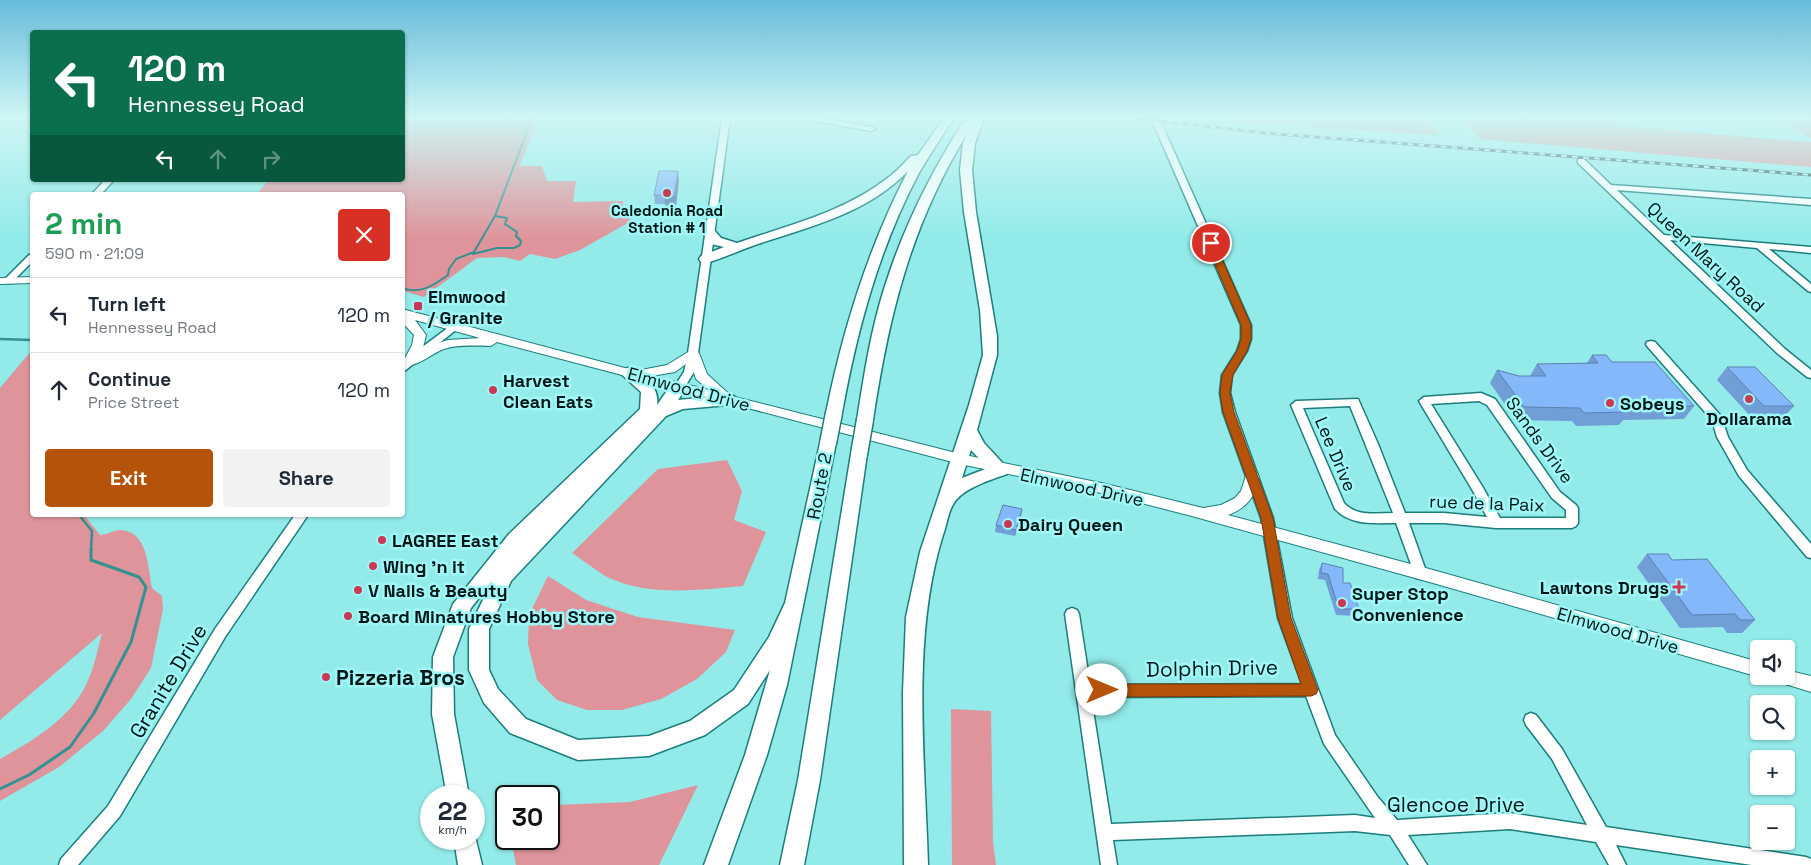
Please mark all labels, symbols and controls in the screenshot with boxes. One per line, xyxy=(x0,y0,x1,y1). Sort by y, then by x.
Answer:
text: 120 m xyxy=(128,47,226,91)
icon: left xyxy=(45,50,110,115)
text: Hennessey Road xyxy=(128,90,305,118)
icon: left xyxy=(151,145,179,173)
icon: ahead xyxy=(204,145,232,173)
icon: right xyxy=(257,145,285,173)
marker: Caledonia Road Station # 1 xyxy=(661,187,673,199)
street label: Queen Mary Road xyxy=(1642,197,1770,317)
place label: Caledonia Road Station # 1 xyxy=(611,201,723,237)
text: 2 min xyxy=(45,204,123,243)
button: close xyxy=(338,209,390,261)
pin xyxy=(1190,222,1232,264)
icon: arrive xyxy=(1197,229,1225,257)
text: 590 m · 21:09 xyxy=(45,243,144,264)
place label: Elmwood / Granite xyxy=(427,285,506,329)
text: Turn left xyxy=(88,292,166,317)
marker: Elmwood / Granite xyxy=(412,300,424,312)
icon: left xyxy=(45,301,73,329)
text: 120 m xyxy=(337,303,390,328)
text: Hennessey Road xyxy=(88,317,217,338)
street label: Elmwood Drive xyxy=(625,362,753,416)
text: Continue xyxy=(88,367,171,392)
place label: Harvest Clean Eats xyxy=(503,369,593,413)
icon: ahead xyxy=(45,376,73,404)
text: 120 m xyxy=(337,378,390,403)
marker: Harvest Clean Eats xyxy=(487,384,499,396)
text: Price Street xyxy=(88,392,180,413)
street label: Sands Drive xyxy=(1501,392,1579,488)
place label: Sobeys xyxy=(1620,392,1684,415)
marker: Dollarama xyxy=(1743,393,1755,405)
marker: Sobeys xyxy=(1604,397,1616,409)
place label: Dollarama xyxy=(1706,407,1793,430)
street label: Lee Drive xyxy=(1310,413,1362,495)
button: Exit xyxy=(45,449,213,507)
button: Share xyxy=(223,449,390,507)
street label: Route 2 xyxy=(801,451,837,521)
street label: Elmwood Drive xyxy=(1018,463,1146,511)
street label: rue de la Paix xyxy=(1429,489,1545,517)
place label: Dairy Queen xyxy=(1018,513,1123,536)
marker: Dairy Queen xyxy=(1002,518,1014,530)
place label: LAGREE East xyxy=(392,529,499,552)
marker: LAGREE East xyxy=(376,534,388,546)
place label: Wing 'n it xyxy=(383,555,465,578)
marker: Wing 'n it xyxy=(367,560,379,572)
place label: Lawtons Drugs xyxy=(1540,576,1669,599)
place label: V Nails & Beauty xyxy=(368,579,508,602)
marker: Lawtons Drugs xyxy=(1673,581,1685,593)
place label: Super Stop Convenience xyxy=(1352,582,1464,626)
marker: V Nails & Beauty xyxy=(352,584,364,596)
marker: Super Stop Convenience xyxy=(1336,597,1348,609)
street label: Elmwood Drive xyxy=(1554,602,1682,658)
place label: Board Minatures Hobby Store xyxy=(358,605,615,628)
marker: Board Minatures Hobby Store xyxy=(342,610,354,622)
street label: Granite Drive xyxy=(123,619,213,743)
map controls xyxy=(1750,640,1795,850)
button: sound xyxy=(1750,640,1795,685)
street label: Dolphin Drive xyxy=(1146,653,1278,683)
position arrow xyxy=(1075,663,1127,715)
place label: Pizzeria Bros xyxy=(336,664,465,691)
marker: Pizzeria Bros xyxy=(320,671,332,683)
button: search xyxy=(1750,695,1795,740)
button: + xyxy=(1750,750,1795,795)
speed limit sign: 30 xyxy=(495,785,560,850)
street label: Glencoe Drive xyxy=(1387,791,1525,818)
text: 22 xyxy=(438,795,467,827)
button: − xyxy=(1750,805,1795,850)
text: km/h xyxy=(438,822,467,838)

